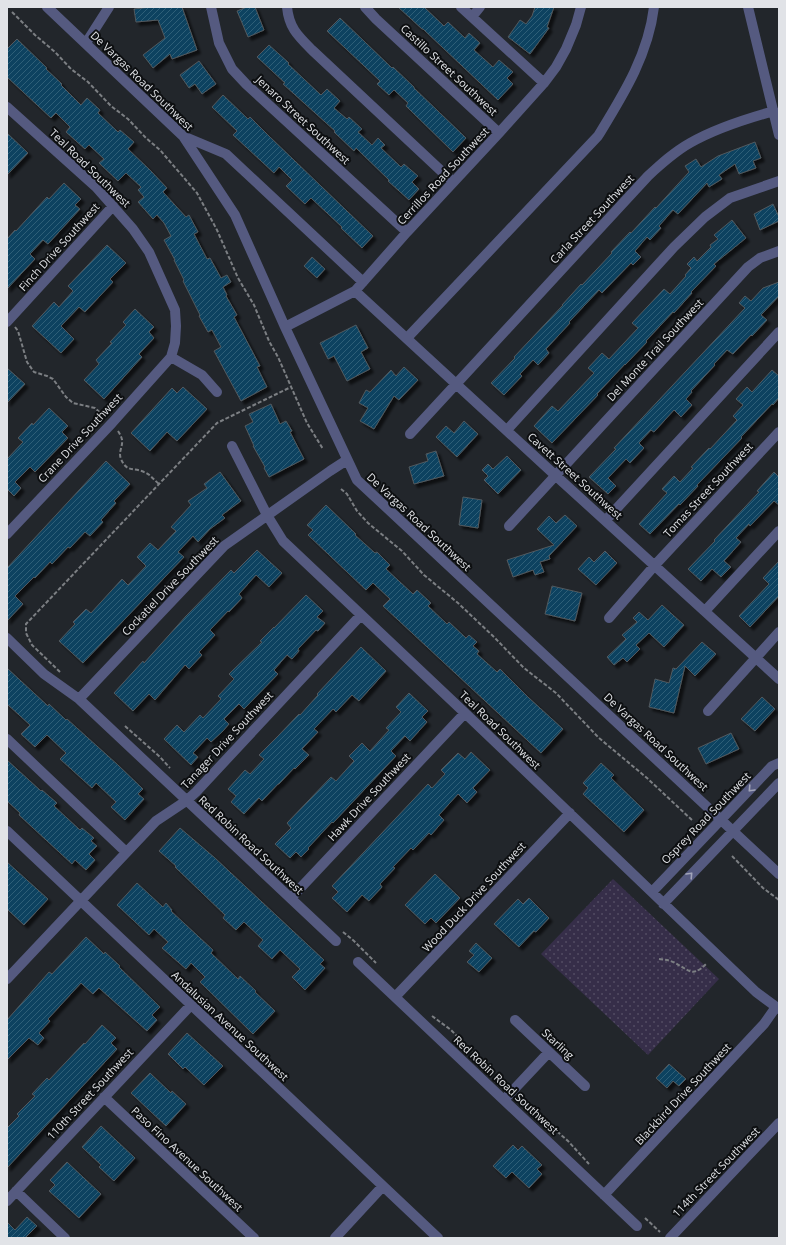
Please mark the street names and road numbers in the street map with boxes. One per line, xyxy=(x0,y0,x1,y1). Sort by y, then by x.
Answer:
street label: Castillo Street Southwest xyxy=(398,21,501,119)
street label: De Vargas Road Southwest xyxy=(88,28,197,134)
street label: Jenaro Street Southwest xyxy=(252,71,354,167)
street label: Cerrillos Road Southwest xyxy=(393,124,492,228)
street label: Teal Road Southwest xyxy=(47,125,134,210)
street label: Carla Street Southwest xyxy=(546,171,637,266)
street label: Finch Drive Southwest xyxy=(15,199,102,294)
street label: Del Monte Trail Southwest xyxy=(603,295,706,404)
street label: Crane Drive Southwest xyxy=(34,390,125,486)
street label: Cavett Street Southwest xyxy=(525,429,626,522)
street label: Tomas Street Southwest xyxy=(660,439,756,540)
street label: De Vargas Road Southwest xyxy=(364,469,475,574)
street label: Cockatiel Drive Southwest xyxy=(118,533,221,639)
street label: Teal Road Southwest xyxy=(457,687,544,772)
street label: Tanager Drive Southwest xyxy=(177,688,276,792)
street label: De Vargas Road Southwest xyxy=(601,689,712,794)
street label: Hawk Drive Southwest xyxy=(324,749,413,844)
street label: Osprey Road Southwest xyxy=(658,768,754,867)
street label: Red Robin Road Southwest xyxy=(196,792,307,897)
street label: Wood Duck Drive Southwest xyxy=(419,838,529,955)
street label: Andalusian Avenue Southwest xyxy=(169,967,292,1084)
street label: Starling xyxy=(539,1025,578,1062)
street label: Red Robin Road Southwest xyxy=(451,1032,562,1137)
street label: Blackbird Drive Southwest xyxy=(631,1039,734,1148)
street label: 110th Street Southwest xyxy=(43,1045,136,1143)
street label: Paso Fino Avenue Southwest xyxy=(128,1103,246,1214)
street label: 114th Street Southwest xyxy=(669,1123,763,1220)

